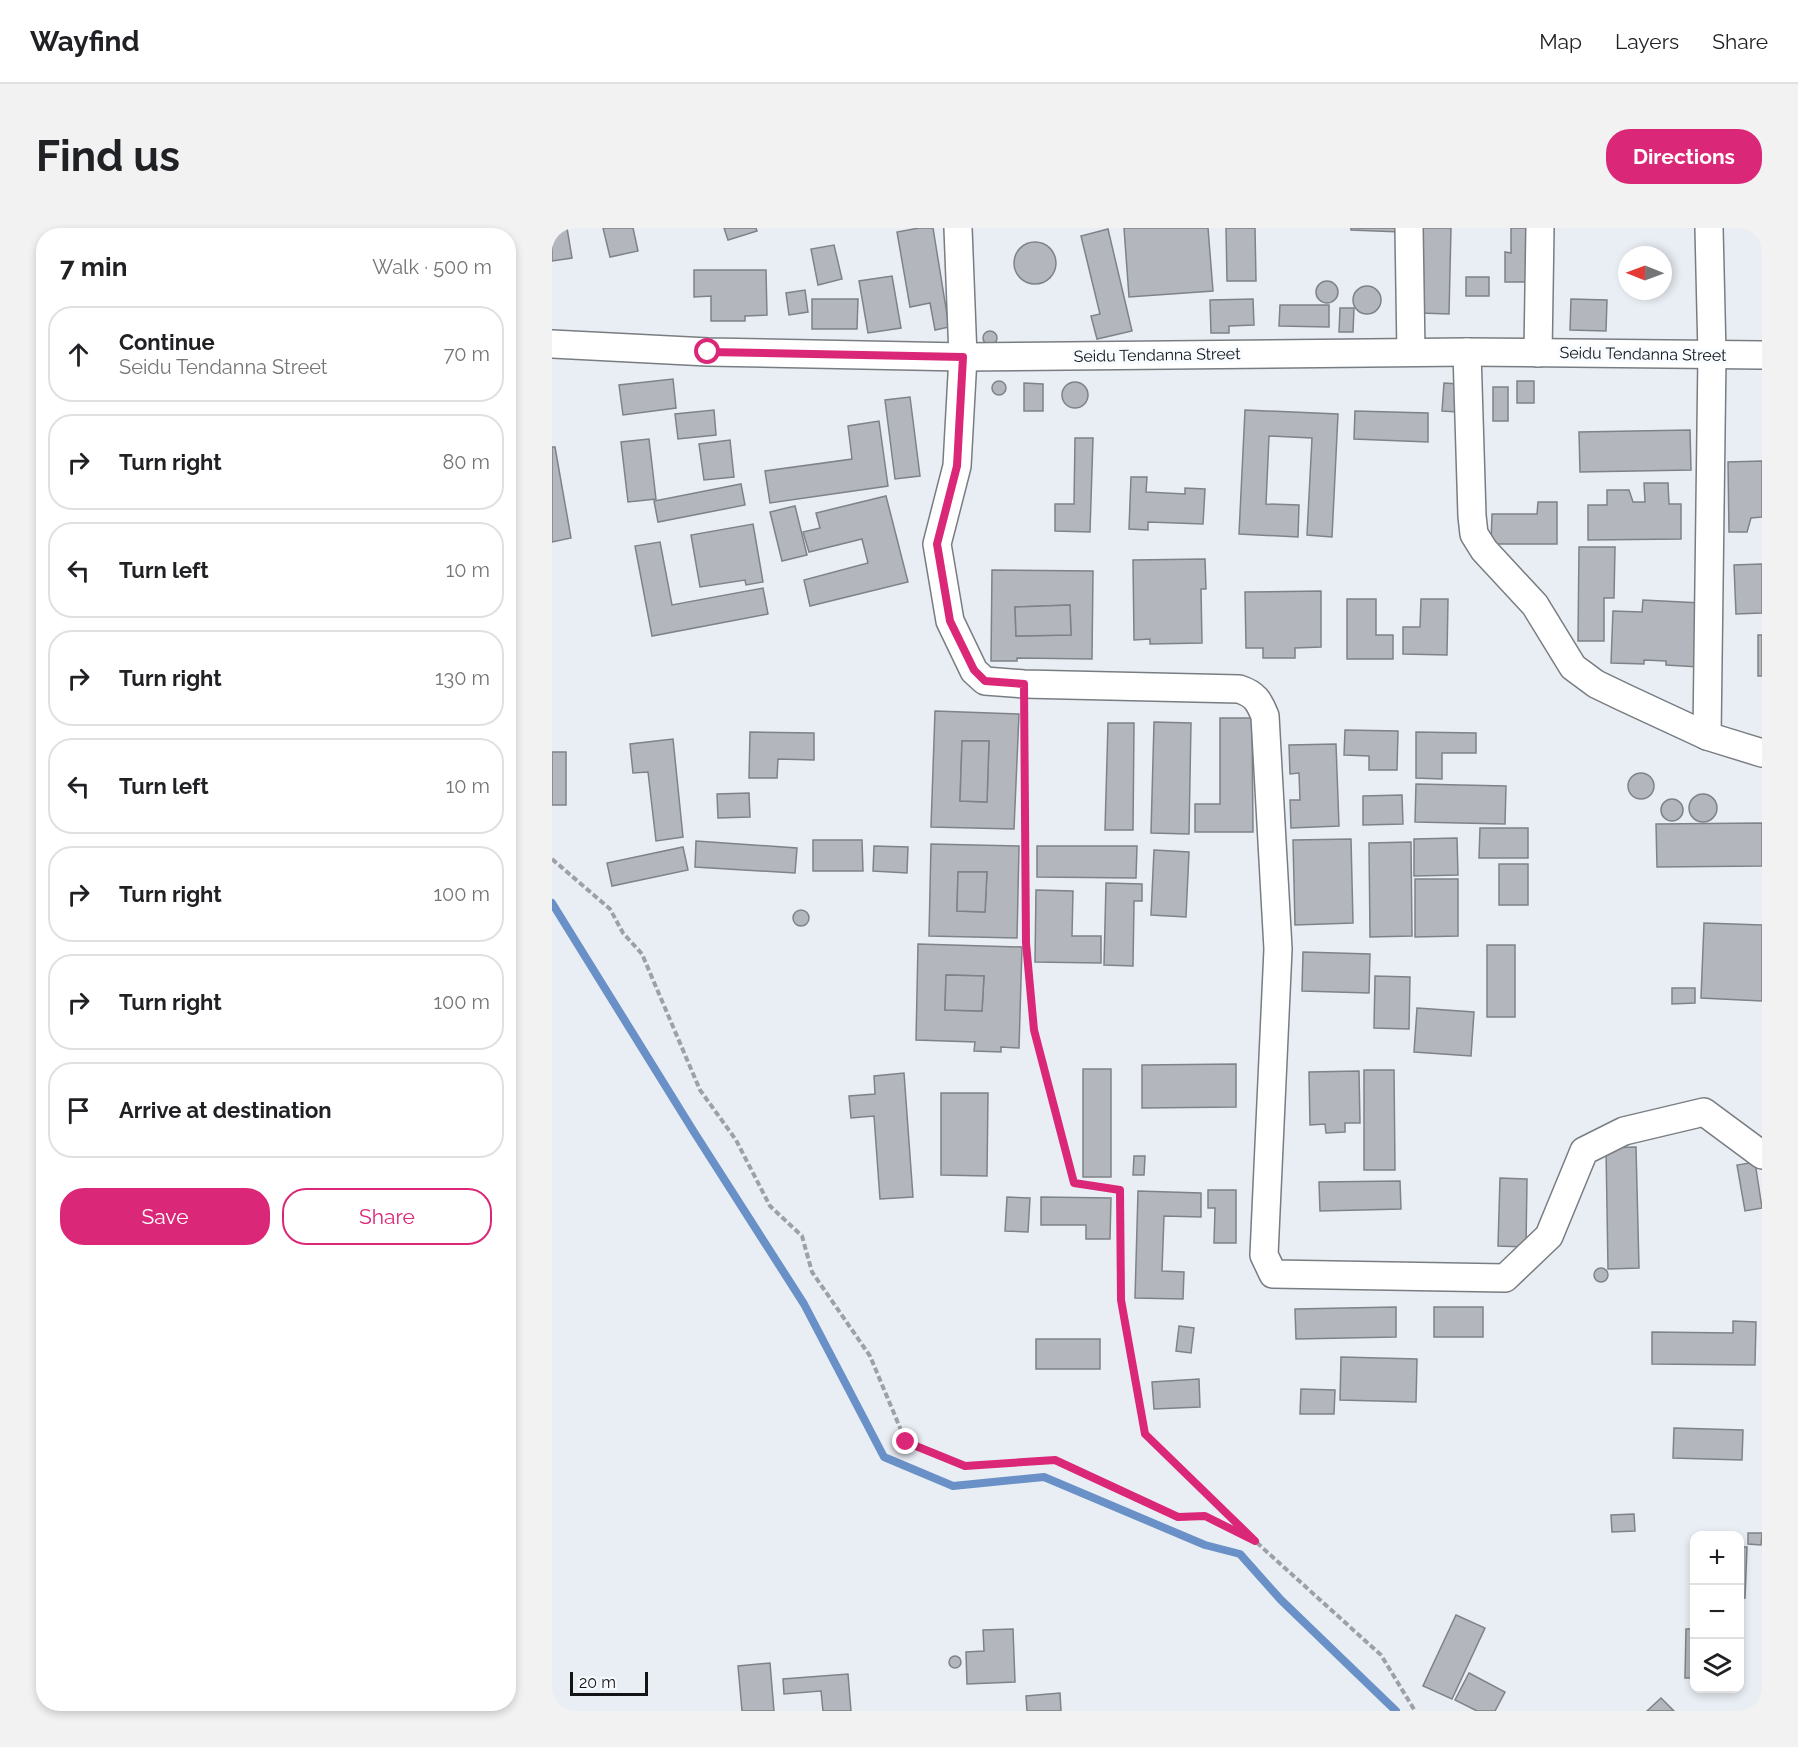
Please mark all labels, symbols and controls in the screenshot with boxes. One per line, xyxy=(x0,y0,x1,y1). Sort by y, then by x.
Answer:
text: Wayfind xyxy=(30,25,140,58)
text: Map xyxy=(1539,29,1582,54)
text: Layers xyxy=(1615,29,1679,54)
text: Share xyxy=(1712,29,1768,54)
button: Directions xyxy=(1606,129,1762,184)
text: Find us xyxy=(36,132,180,181)
north arrow xyxy=(1618,246,1672,300)
text: 7 min xyxy=(60,252,127,282)
text: Walk · 500 m xyxy=(372,255,492,279)
text: Continue xyxy=(119,329,215,355)
icon: ahead xyxy=(62,338,95,371)
route start xyxy=(694,338,720,364)
text: 70 m xyxy=(444,342,490,366)
street label: Seidu Tendanna Street xyxy=(1559,343,1727,365)
street label: Seidu Tendanna Street xyxy=(1073,344,1241,366)
text: Seidu Tendanna Street xyxy=(119,355,328,379)
icon: right xyxy=(62,446,95,479)
text: Turn right xyxy=(119,449,222,475)
text: 80 m xyxy=(442,450,490,474)
icon: left xyxy=(62,554,95,587)
text: Turn left xyxy=(119,557,209,583)
text: 10 m xyxy=(446,558,490,582)
icon: right xyxy=(62,662,95,695)
text: Turn right xyxy=(119,665,222,691)
text: 130 m xyxy=(435,666,490,690)
icon: left xyxy=(62,770,95,803)
text: Turn left xyxy=(119,773,209,799)
text: 10 m xyxy=(446,774,490,798)
icon: right xyxy=(62,878,95,911)
text: Turn right xyxy=(119,881,222,907)
text: 100 m xyxy=(433,882,490,906)
icon: right xyxy=(62,986,95,1019)
text: Turn right xyxy=(119,989,222,1015)
text: 100 m xyxy=(433,990,490,1014)
icon: arrive xyxy=(62,1094,95,1127)
text: Arrive at destination xyxy=(119,1097,332,1123)
button: Save xyxy=(60,1188,270,1245)
button: Share xyxy=(282,1188,492,1245)
route end xyxy=(892,1428,918,1454)
map controls xyxy=(1690,1531,1744,1693)
button: + xyxy=(1690,1531,1744,1585)
button: − xyxy=(1690,1585,1744,1639)
button: layers xyxy=(1690,1639,1744,1693)
scale bar xyxy=(570,1669,648,1696)
text: 20 m xyxy=(579,1673,616,1692)

